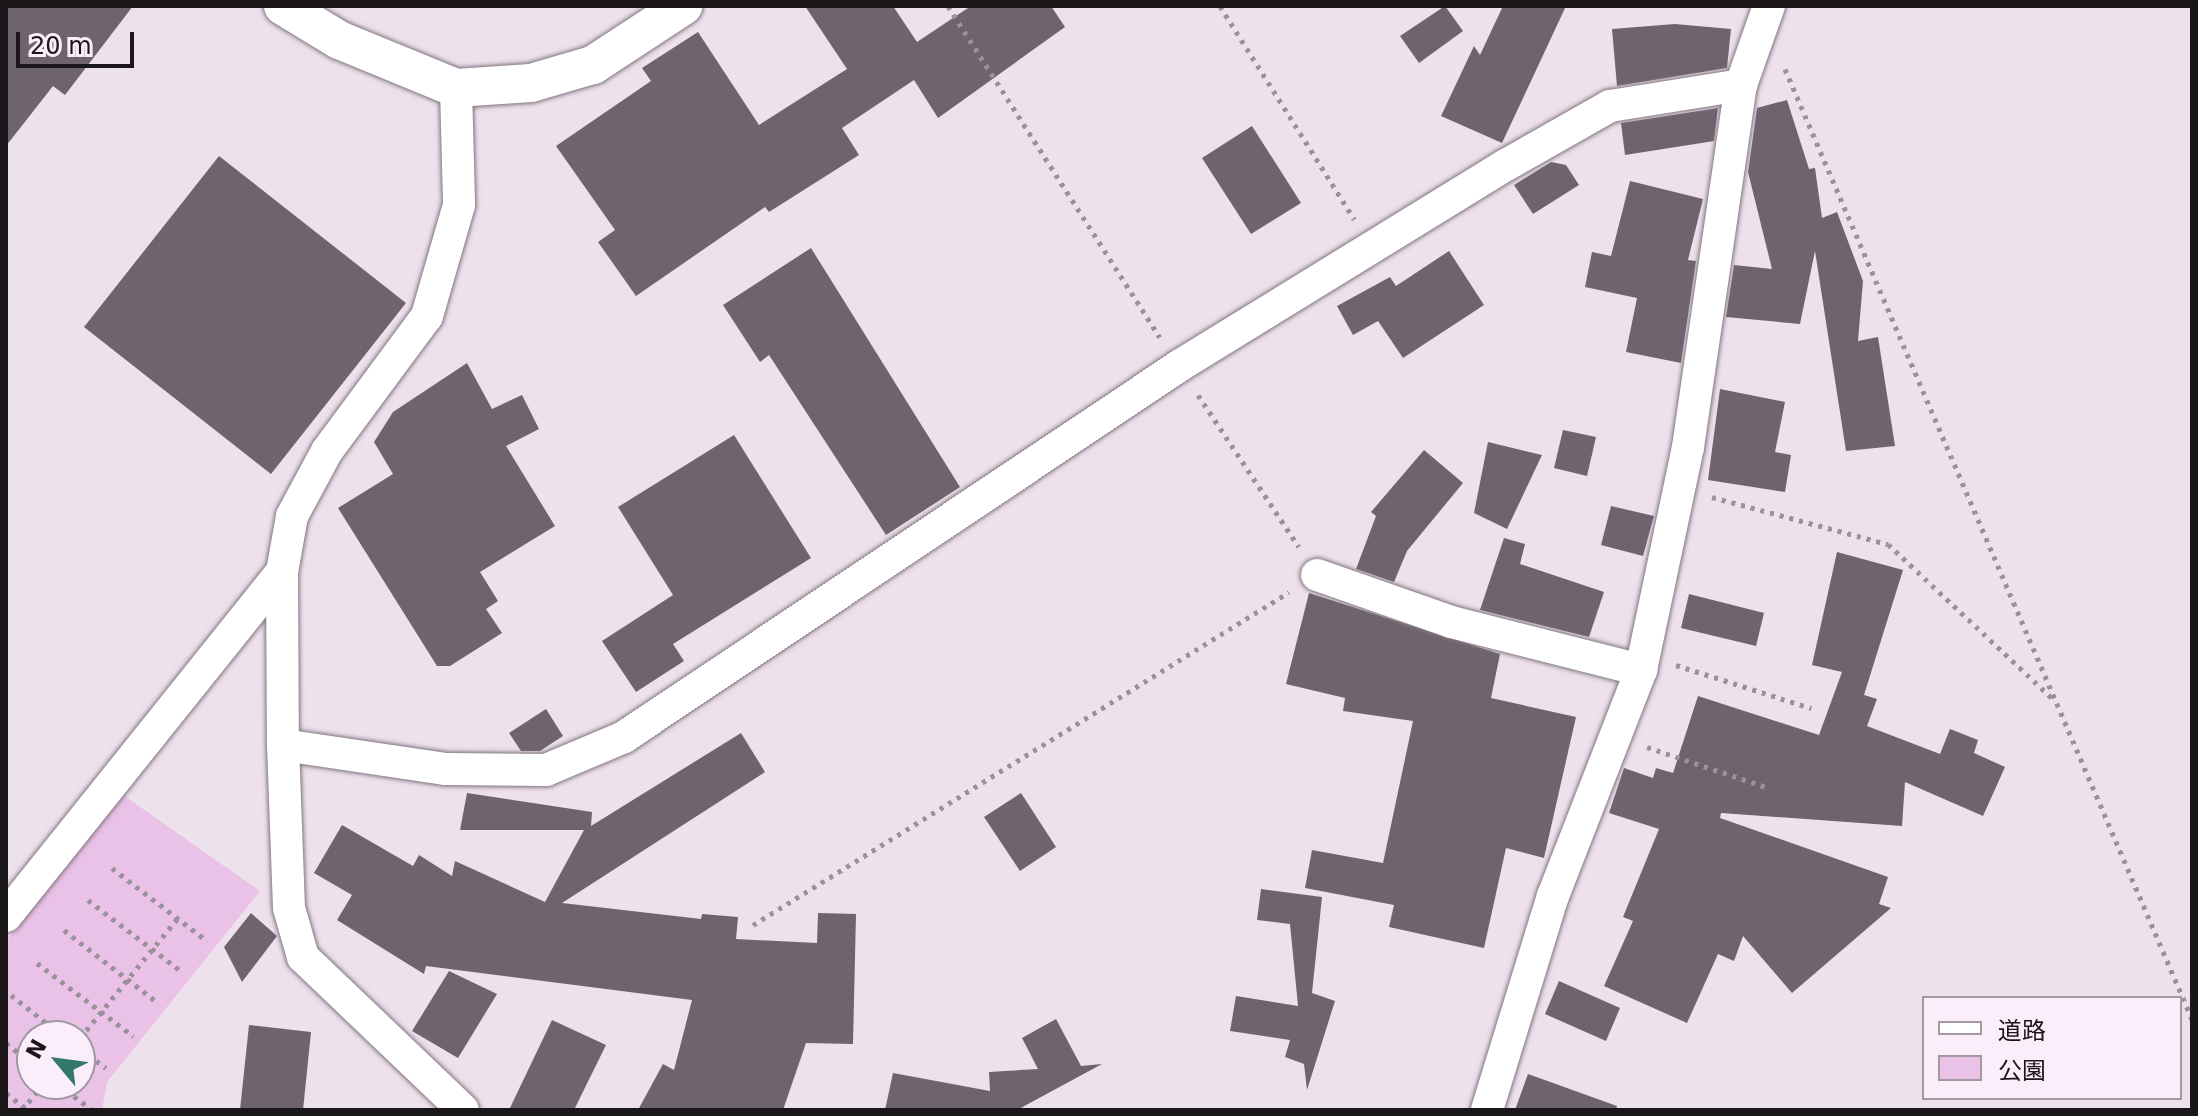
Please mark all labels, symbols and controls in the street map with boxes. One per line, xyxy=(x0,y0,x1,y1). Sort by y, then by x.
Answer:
scale bar xyxy=(20,16,138,66)
text: 20 m xyxy=(30,32,92,60)
legend xyxy=(1922,996,2182,1100)
text: 道路 xyxy=(1998,1017,2046,1045)
north arrow xyxy=(16,1020,96,1100)
text: N xyxy=(21,1035,52,1063)
text: 公園 xyxy=(1998,1057,2046,1085)

